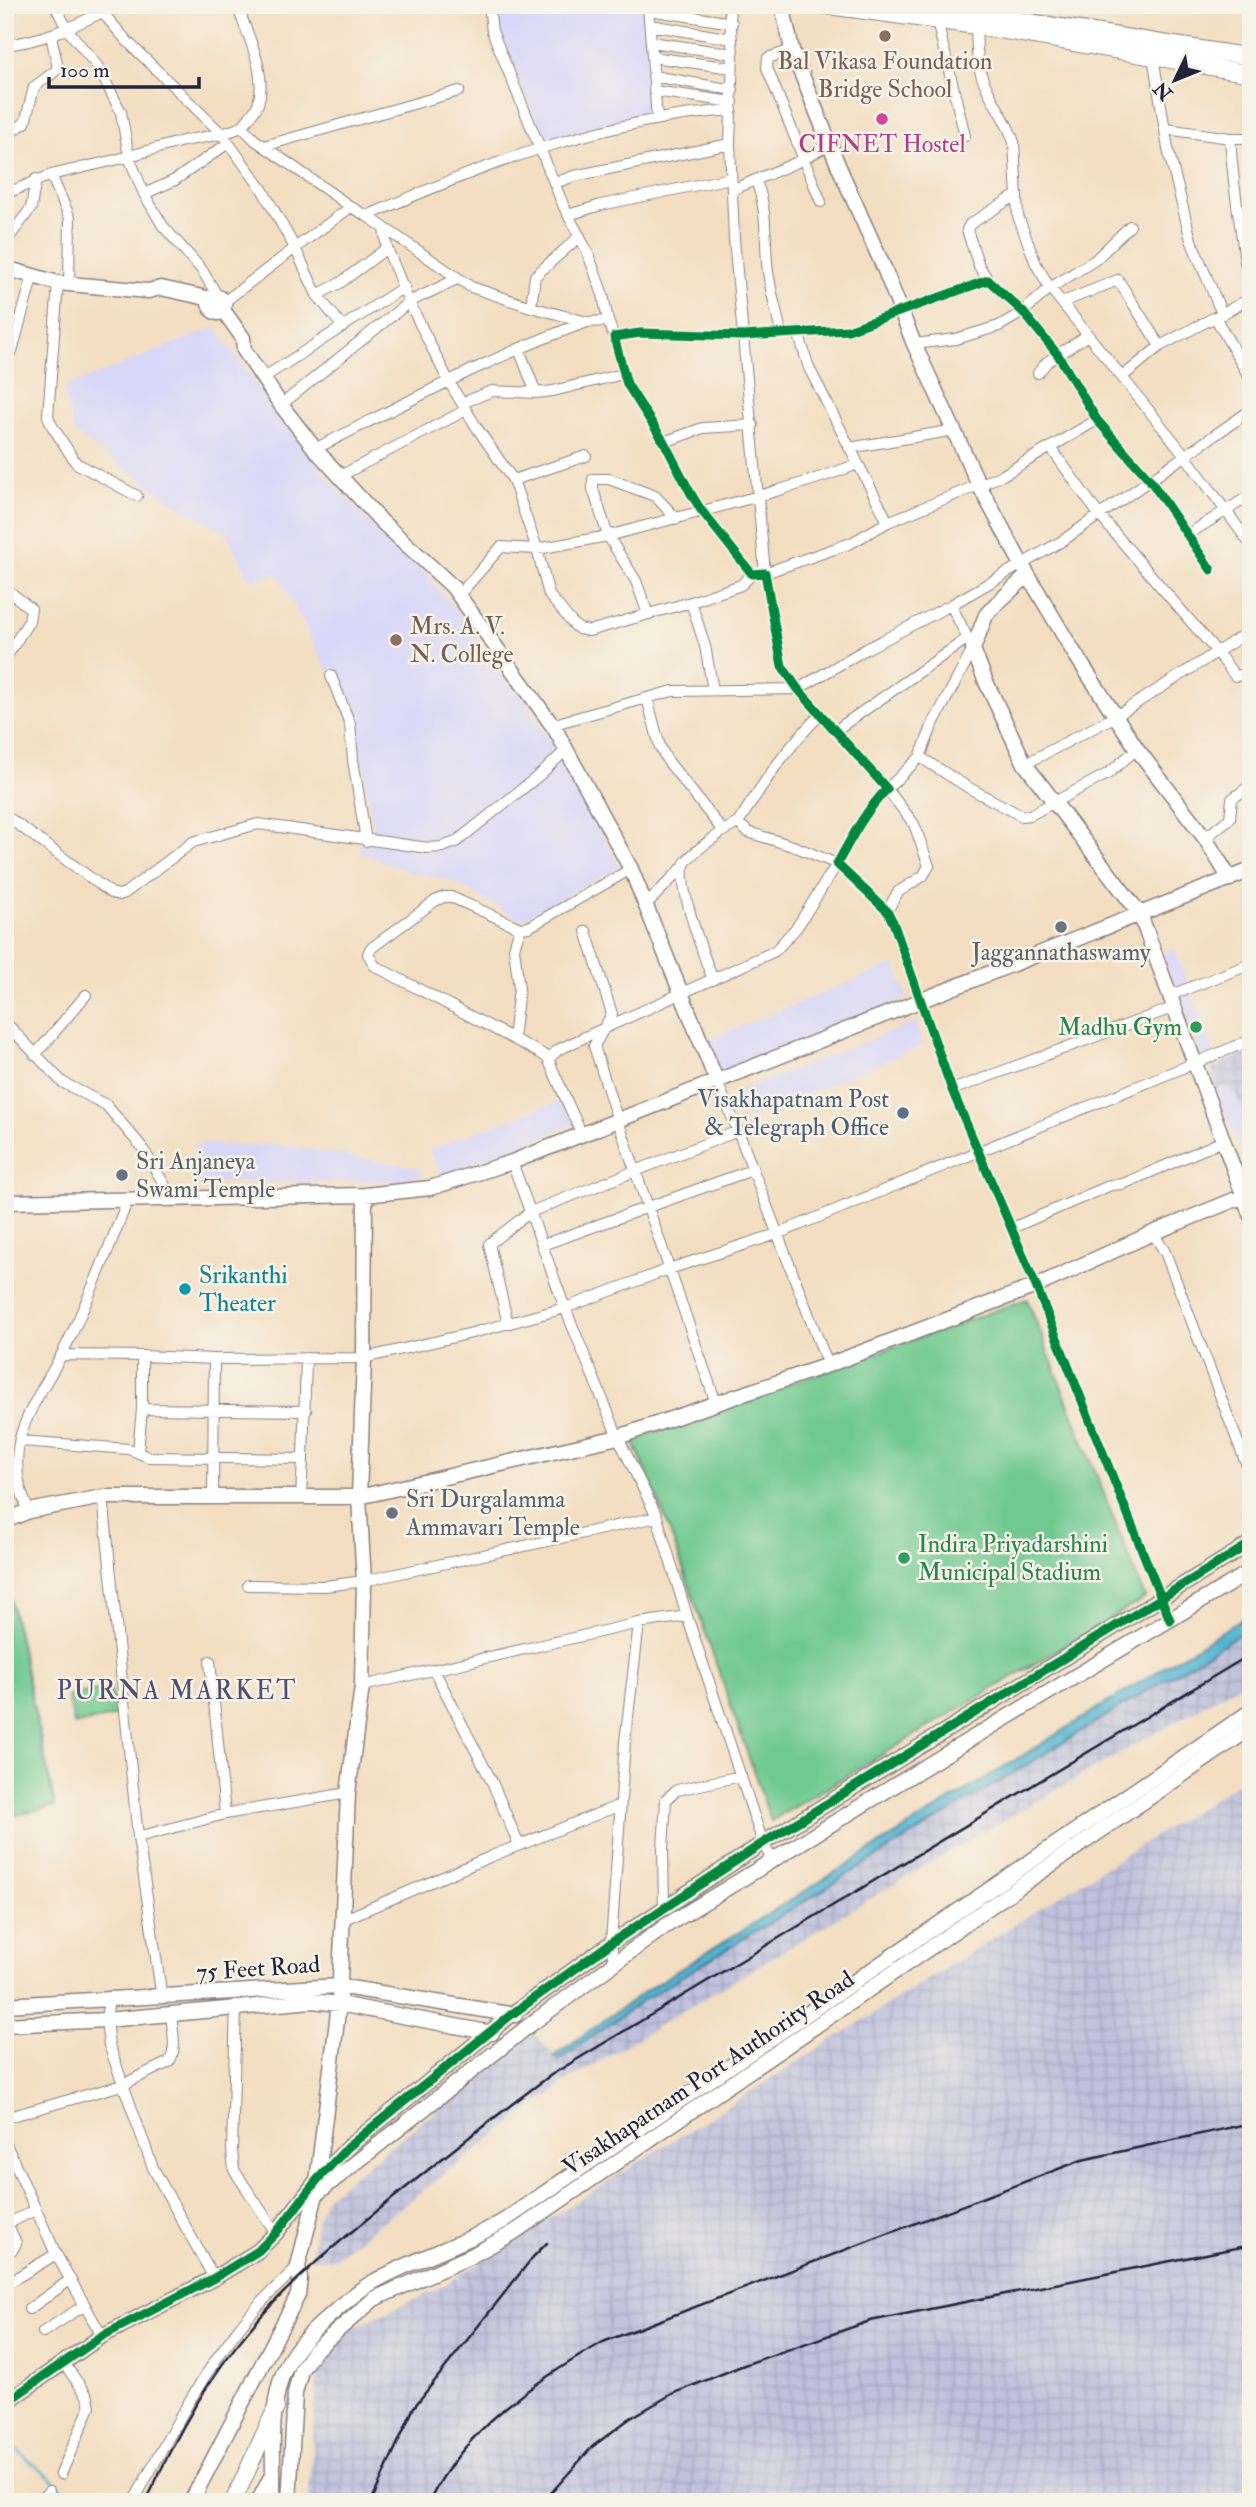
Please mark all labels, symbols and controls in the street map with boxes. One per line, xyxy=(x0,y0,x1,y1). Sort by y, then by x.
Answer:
marker: Bal Vikasa Foundation Bridge School xyxy=(877,28,893,44)
scale bar xyxy=(49,46,200,90)
place label: Bal Vikasa Foundation Bridge School xyxy=(778,46,992,105)
north arrow xyxy=(1140,46,1210,116)
text: 100 m xyxy=(60,57,110,84)
text: N xyxy=(1148,76,1179,106)
marker: CIFNET Hostel xyxy=(874,111,890,127)
place label: CIFNET Hostel xyxy=(798,129,966,160)
place label: Mrs. A. V. N. College xyxy=(410,611,514,670)
marker: Mrs. A. V. N. College xyxy=(388,632,404,648)
marker: Jaggannathaswamy xyxy=(1053,919,1069,935)
place label: Jaggannathaswamy xyxy=(970,937,1151,968)
place label: Madhu Gym xyxy=(1058,1012,1182,1043)
marker: Madhu Gym xyxy=(1188,1019,1204,1035)
place label: Visakhapatnam Post & Telegraph Office xyxy=(697,1084,889,1143)
marker: Visakhapatnam Post & Telegraph Office xyxy=(895,1105,911,1121)
place label: Sri Anjaneya Swami Temple xyxy=(136,1146,275,1205)
marker: Sri Anjaneya Swami Temple xyxy=(114,1167,130,1183)
place label: Srikanthi Theater xyxy=(199,1260,288,1319)
marker: Srikanthi Theater xyxy=(177,1281,193,1297)
place label: Sri Durgalamma Ammavari Temple xyxy=(405,1484,580,1543)
marker: Sri Durgalamma Ammavari Temple xyxy=(384,1505,400,1521)
place label: Indira Priyadarshini Municipal Stadium xyxy=(918,1529,1108,1588)
marker: Indira Priyadarshini Municipal Stadium xyxy=(896,1550,912,1566)
district label: PURNA MARKET xyxy=(57,1675,297,1707)
street label: 75 Feet Road xyxy=(195,1949,321,1988)
street label: Visakhapatnam Port Authority Road xyxy=(556,1964,860,2183)

